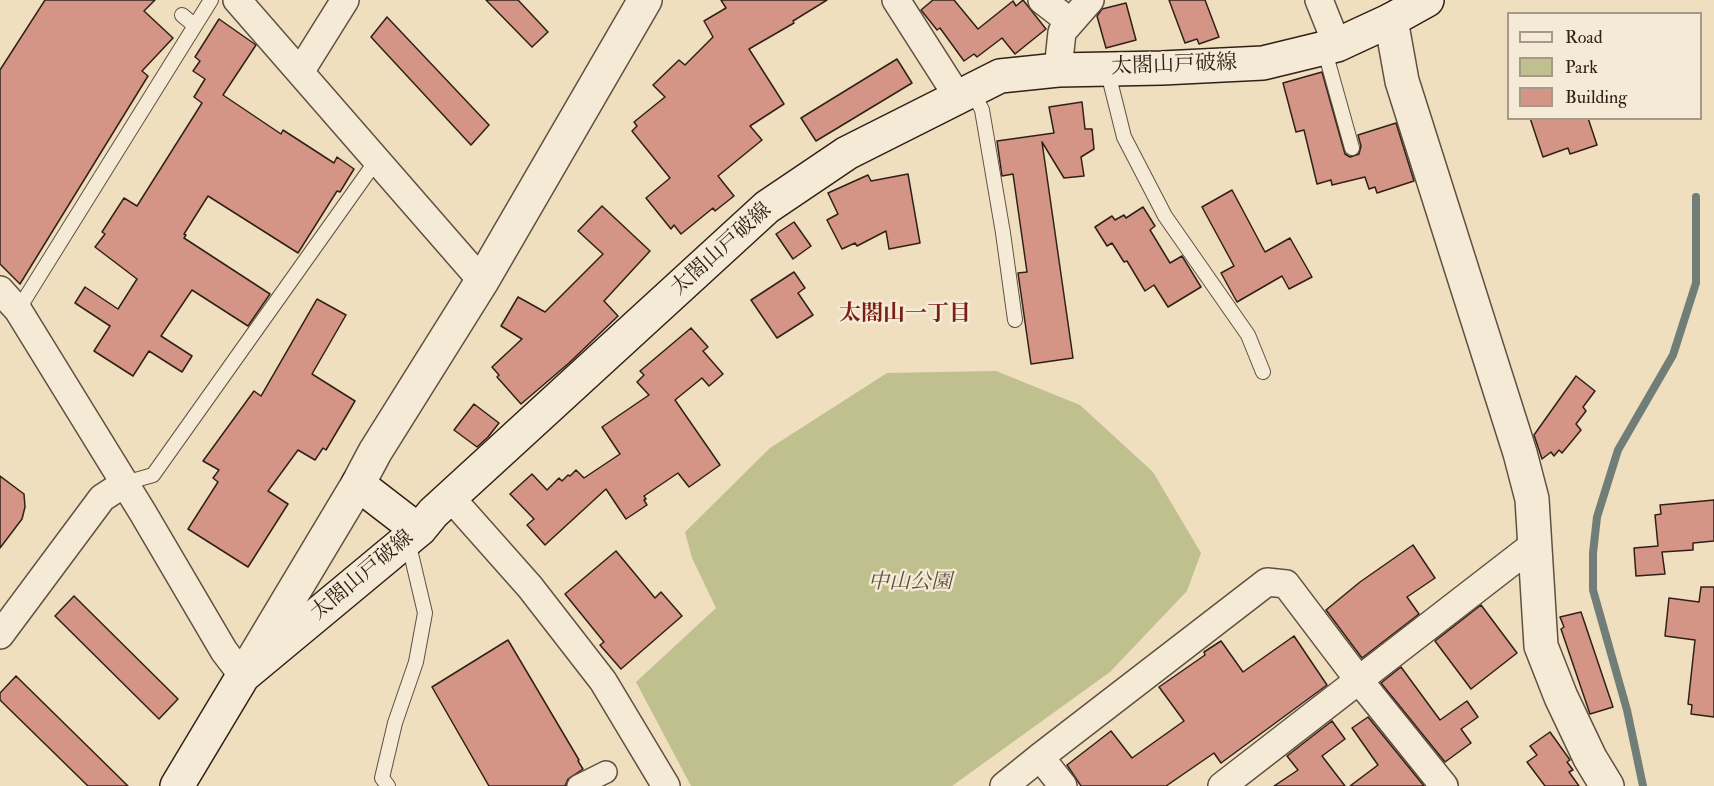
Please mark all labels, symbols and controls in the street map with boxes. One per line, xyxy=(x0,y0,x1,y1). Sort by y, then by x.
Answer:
legend xyxy=(1507,12,1702,120)
text: Road xyxy=(1565,26,1603,49)
street label: 太閤山戸破線 xyxy=(1111,51,1237,81)
text: Park xyxy=(1565,56,1598,79)
text: Building xyxy=(1565,86,1627,109)
street label: 太閤山戸破線 xyxy=(667,198,777,302)
district label: 太閤山一丁目 xyxy=(839,302,971,328)
street label: 太閤山戸破線 xyxy=(307,526,419,626)
park label: 中山公園 xyxy=(868,570,952,596)

